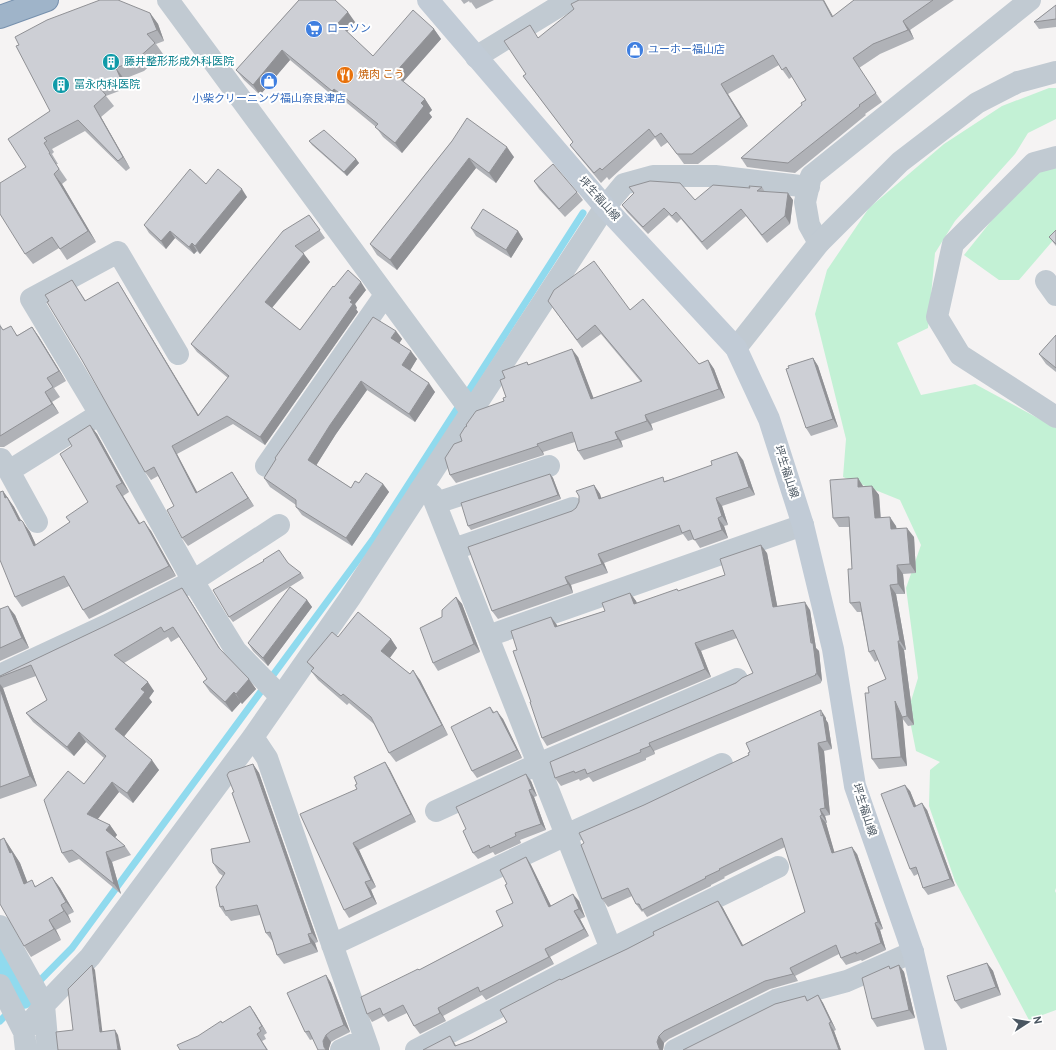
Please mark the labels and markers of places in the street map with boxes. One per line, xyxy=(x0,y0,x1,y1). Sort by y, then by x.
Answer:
supermarket icon: ローソン xyxy=(304,19,324,39)
place label: ローソン xyxy=(327,22,371,36)
shop icon: ユーホー福山店 xyxy=(625,40,645,60)
place label: ユーホー福山店 xyxy=(648,43,725,57)
building icon: 藤井整形形成外科医院 xyxy=(101,52,121,72)
place label: 藤井整形形成外科医院 xyxy=(124,55,234,69)
restaurant icon: 焼肉 こう xyxy=(335,65,355,85)
place label: 焼肉 こう xyxy=(358,68,405,82)
shop icon: 小柴クリーニング福山奈良津店 xyxy=(259,71,279,91)
building icon: 冨永内科医院 xyxy=(51,75,71,95)
place label: 冨永内科医院 xyxy=(74,78,140,92)
place label: 小柴クリーニング福山奈良津店 xyxy=(192,92,346,106)

